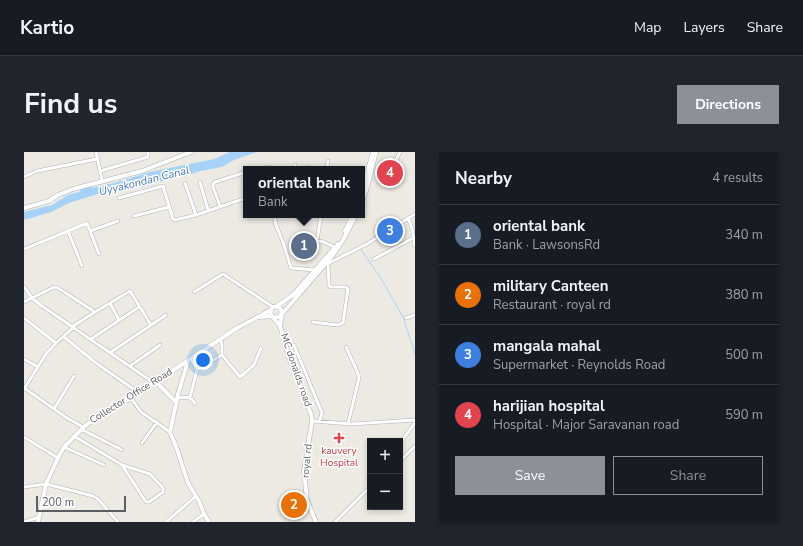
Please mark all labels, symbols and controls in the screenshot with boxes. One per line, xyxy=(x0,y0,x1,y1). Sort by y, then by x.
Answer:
text: Kartio xyxy=(20,15,74,41)
text: Map xyxy=(634,18,661,37)
text: Layers xyxy=(683,18,725,37)
text: Share xyxy=(747,18,783,37)
text: Find us xyxy=(24,85,118,123)
button: Directions xyxy=(677,85,779,124)
pin: 4 xyxy=(377,158,403,188)
water label: Uyyakondan Canal xyxy=(97,163,191,199)
popup xyxy=(243,166,365,218)
text: Nearby xyxy=(455,167,512,190)
text: 4 results xyxy=(712,169,763,187)
text: oriental bank xyxy=(258,173,350,193)
text: Bank xyxy=(258,193,288,211)
pin: 3 xyxy=(377,216,403,246)
text: oriental bank xyxy=(493,216,585,236)
text: 1 xyxy=(464,226,472,244)
text: 340 m xyxy=(725,226,763,244)
pin: 1 xyxy=(291,231,317,261)
text: Bank · LawsonsRd xyxy=(493,236,600,254)
text: military Canteen xyxy=(493,276,608,296)
text: 2 xyxy=(464,286,472,304)
text: 380 m xyxy=(725,286,763,304)
text: Restaurant · royal rd xyxy=(493,296,611,314)
street label: MC donalds road xyxy=(277,332,315,409)
text: mangala mahal xyxy=(493,336,601,356)
text: 3 xyxy=(464,346,472,364)
text: 500 m xyxy=(725,346,763,364)
your location xyxy=(193,350,213,370)
text: Supermarket · Reynolds Road xyxy=(493,356,665,374)
street label: Collector Office Road xyxy=(87,365,175,427)
text: harijian hospital xyxy=(493,396,605,416)
text: 4 xyxy=(464,406,472,424)
text: 590 m xyxy=(725,406,763,424)
text: Hospital · Major Saravanan road xyxy=(493,416,679,434)
marker: kauvery Hospital xyxy=(333,432,345,444)
map controls xyxy=(367,438,403,510)
button: + xyxy=(367,438,403,474)
street label: royal rd xyxy=(299,443,315,479)
place label: kauvery Hospital xyxy=(320,444,358,470)
button: Save xyxy=(455,456,605,495)
button: Share xyxy=(613,456,763,495)
button: − xyxy=(367,474,403,510)
pin: 2 xyxy=(281,490,307,520)
scale bar xyxy=(36,494,126,513)
text: 200 m xyxy=(42,495,74,510)

